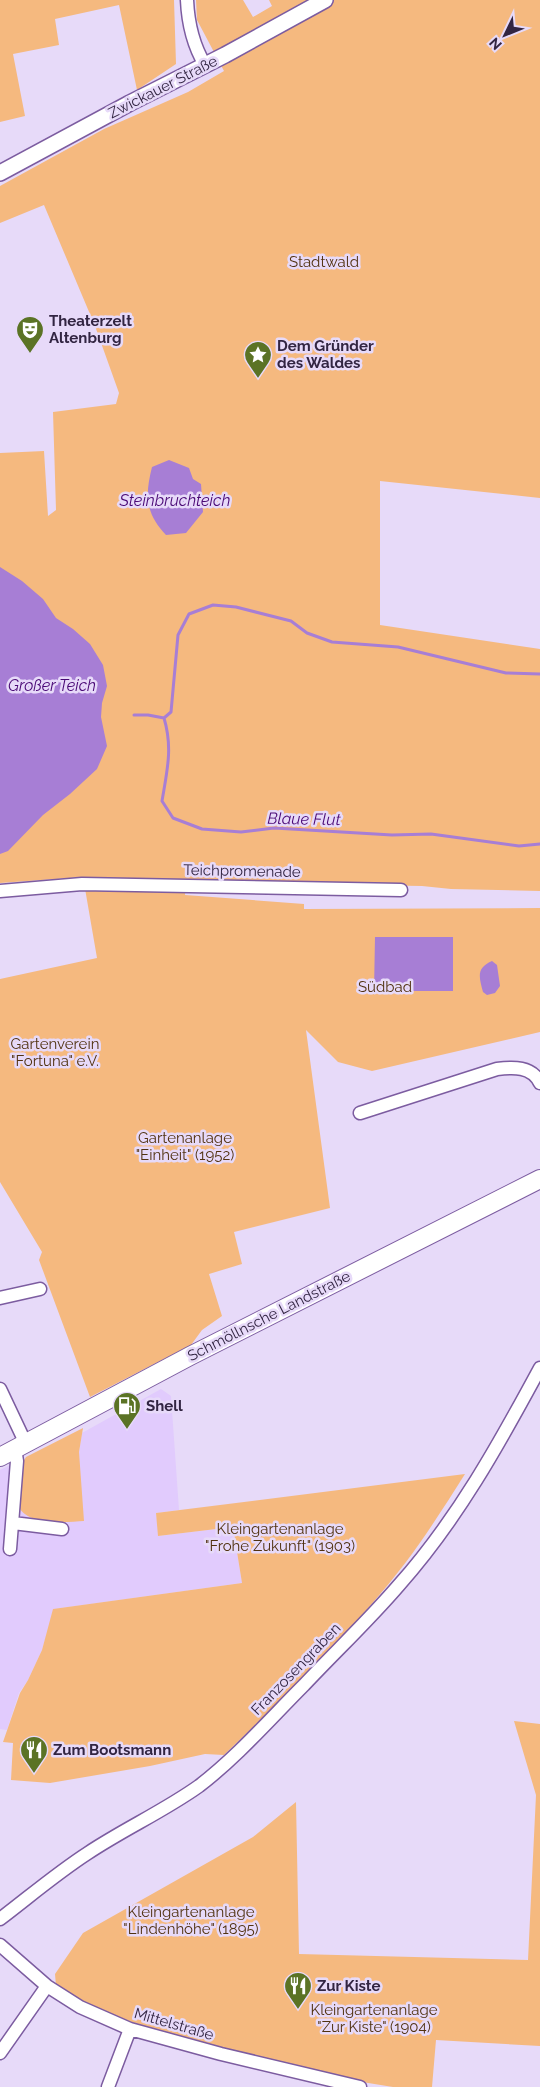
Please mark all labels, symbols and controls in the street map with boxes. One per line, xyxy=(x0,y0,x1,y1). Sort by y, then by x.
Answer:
north arrow xyxy=(480,10,530,60)
text: N xyxy=(486,35,505,53)
street label: Zwickauer Straße xyxy=(105,52,221,122)
park label: Stadtwald xyxy=(289,253,359,271)
place label: Theaterzelt Altenburg xyxy=(49,312,132,347)
theatre icon: Theaterzelt Altenburg xyxy=(15,315,45,354)
place label: Dem Gründer des Waldes xyxy=(277,337,374,372)
place icon: Dem Gründer des Waldes xyxy=(243,340,273,379)
water label: Steinbruchteich xyxy=(119,491,230,510)
water label: Großer Teich xyxy=(8,676,96,695)
water label: Blaue Flut xyxy=(267,809,342,829)
street label: Teichpromenade xyxy=(183,861,301,881)
park label: Südbad xyxy=(358,978,412,996)
park label: Gartenverein "Fortuna" e.V. xyxy=(11,1035,99,1070)
park label: Gartenanlage "Einheit" (1952) xyxy=(136,1129,234,1164)
street label: Schmöllnsche Landstraße xyxy=(185,1267,354,1365)
fuel station icon: Shell xyxy=(112,1391,142,1430)
place label: Shell xyxy=(146,1397,183,1415)
park label: Kleingartenanlage "Frohe Zukunft" (1903) xyxy=(205,1520,355,1555)
street label: Franzosengraben xyxy=(248,1619,344,1719)
restaurant icon: Zum Bootsmann xyxy=(19,1735,49,1774)
place label: Zum Bootsmann xyxy=(53,1741,171,1759)
park label: Kleingartenanlage "Lindenhöhe" (1895) xyxy=(123,1903,259,1938)
restaurant icon: Zur Kiste xyxy=(283,1971,313,2010)
place label: Zur Kiste xyxy=(317,1977,381,1995)
park label: Kleingartenanlage "Zur Kiste" (1904) xyxy=(311,2001,438,2036)
street label: Mittelstraße xyxy=(132,2004,216,2044)

